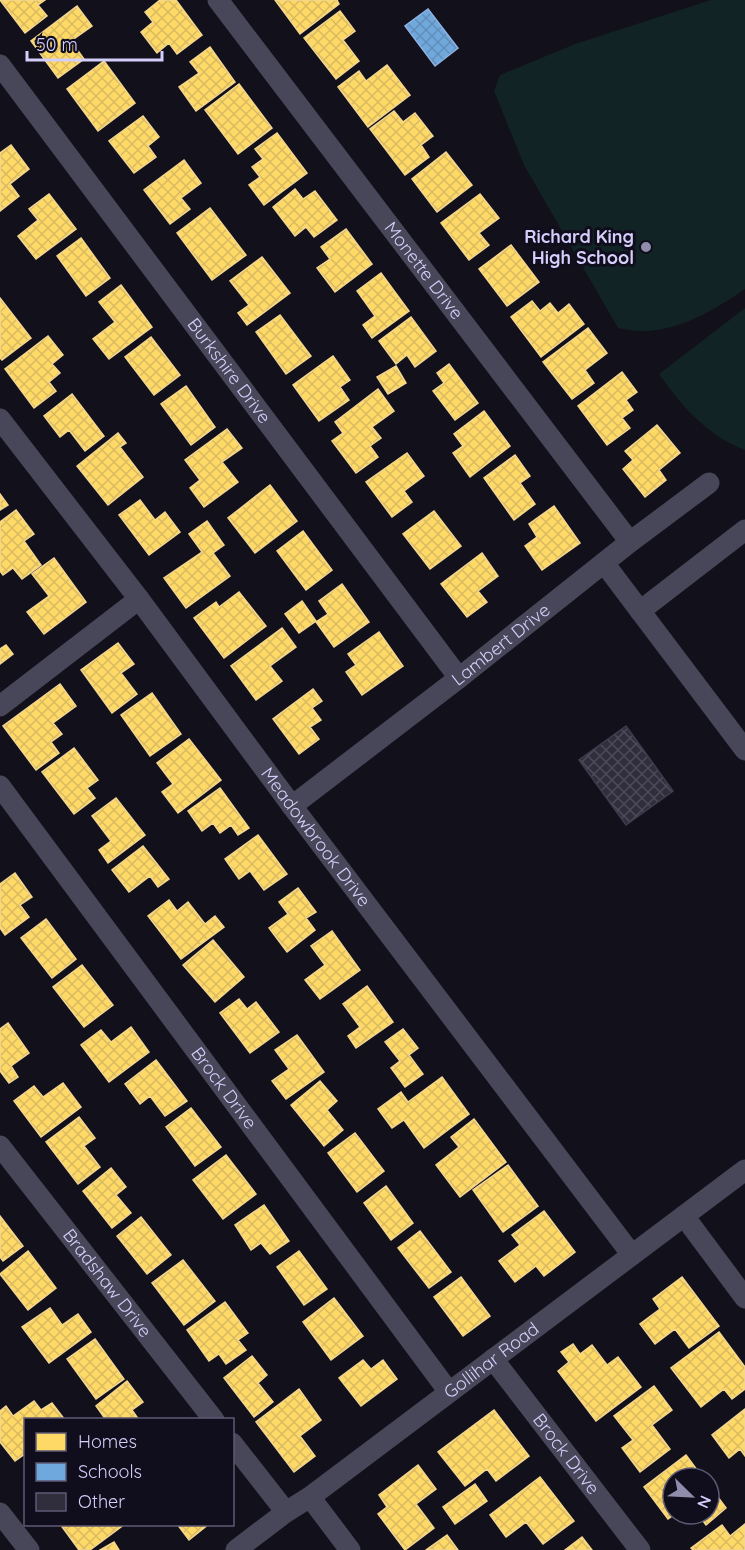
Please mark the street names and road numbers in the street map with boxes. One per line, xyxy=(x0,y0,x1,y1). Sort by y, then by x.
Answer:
street label: Monette Drive xyxy=(380,217,469,324)
street label: Burkshire Drive xyxy=(182,313,276,428)
street label: Lambert Drive xyxy=(447,598,554,690)
street label: Meadowbrook Drive xyxy=(256,763,376,911)
street label: Brock Drive xyxy=(186,1042,262,1133)
street label: Bradshaw Drive xyxy=(58,1224,157,1342)
street label: Gollihar Road xyxy=(439,1317,543,1403)
street label: Brock Drive xyxy=(528,1409,605,1499)

